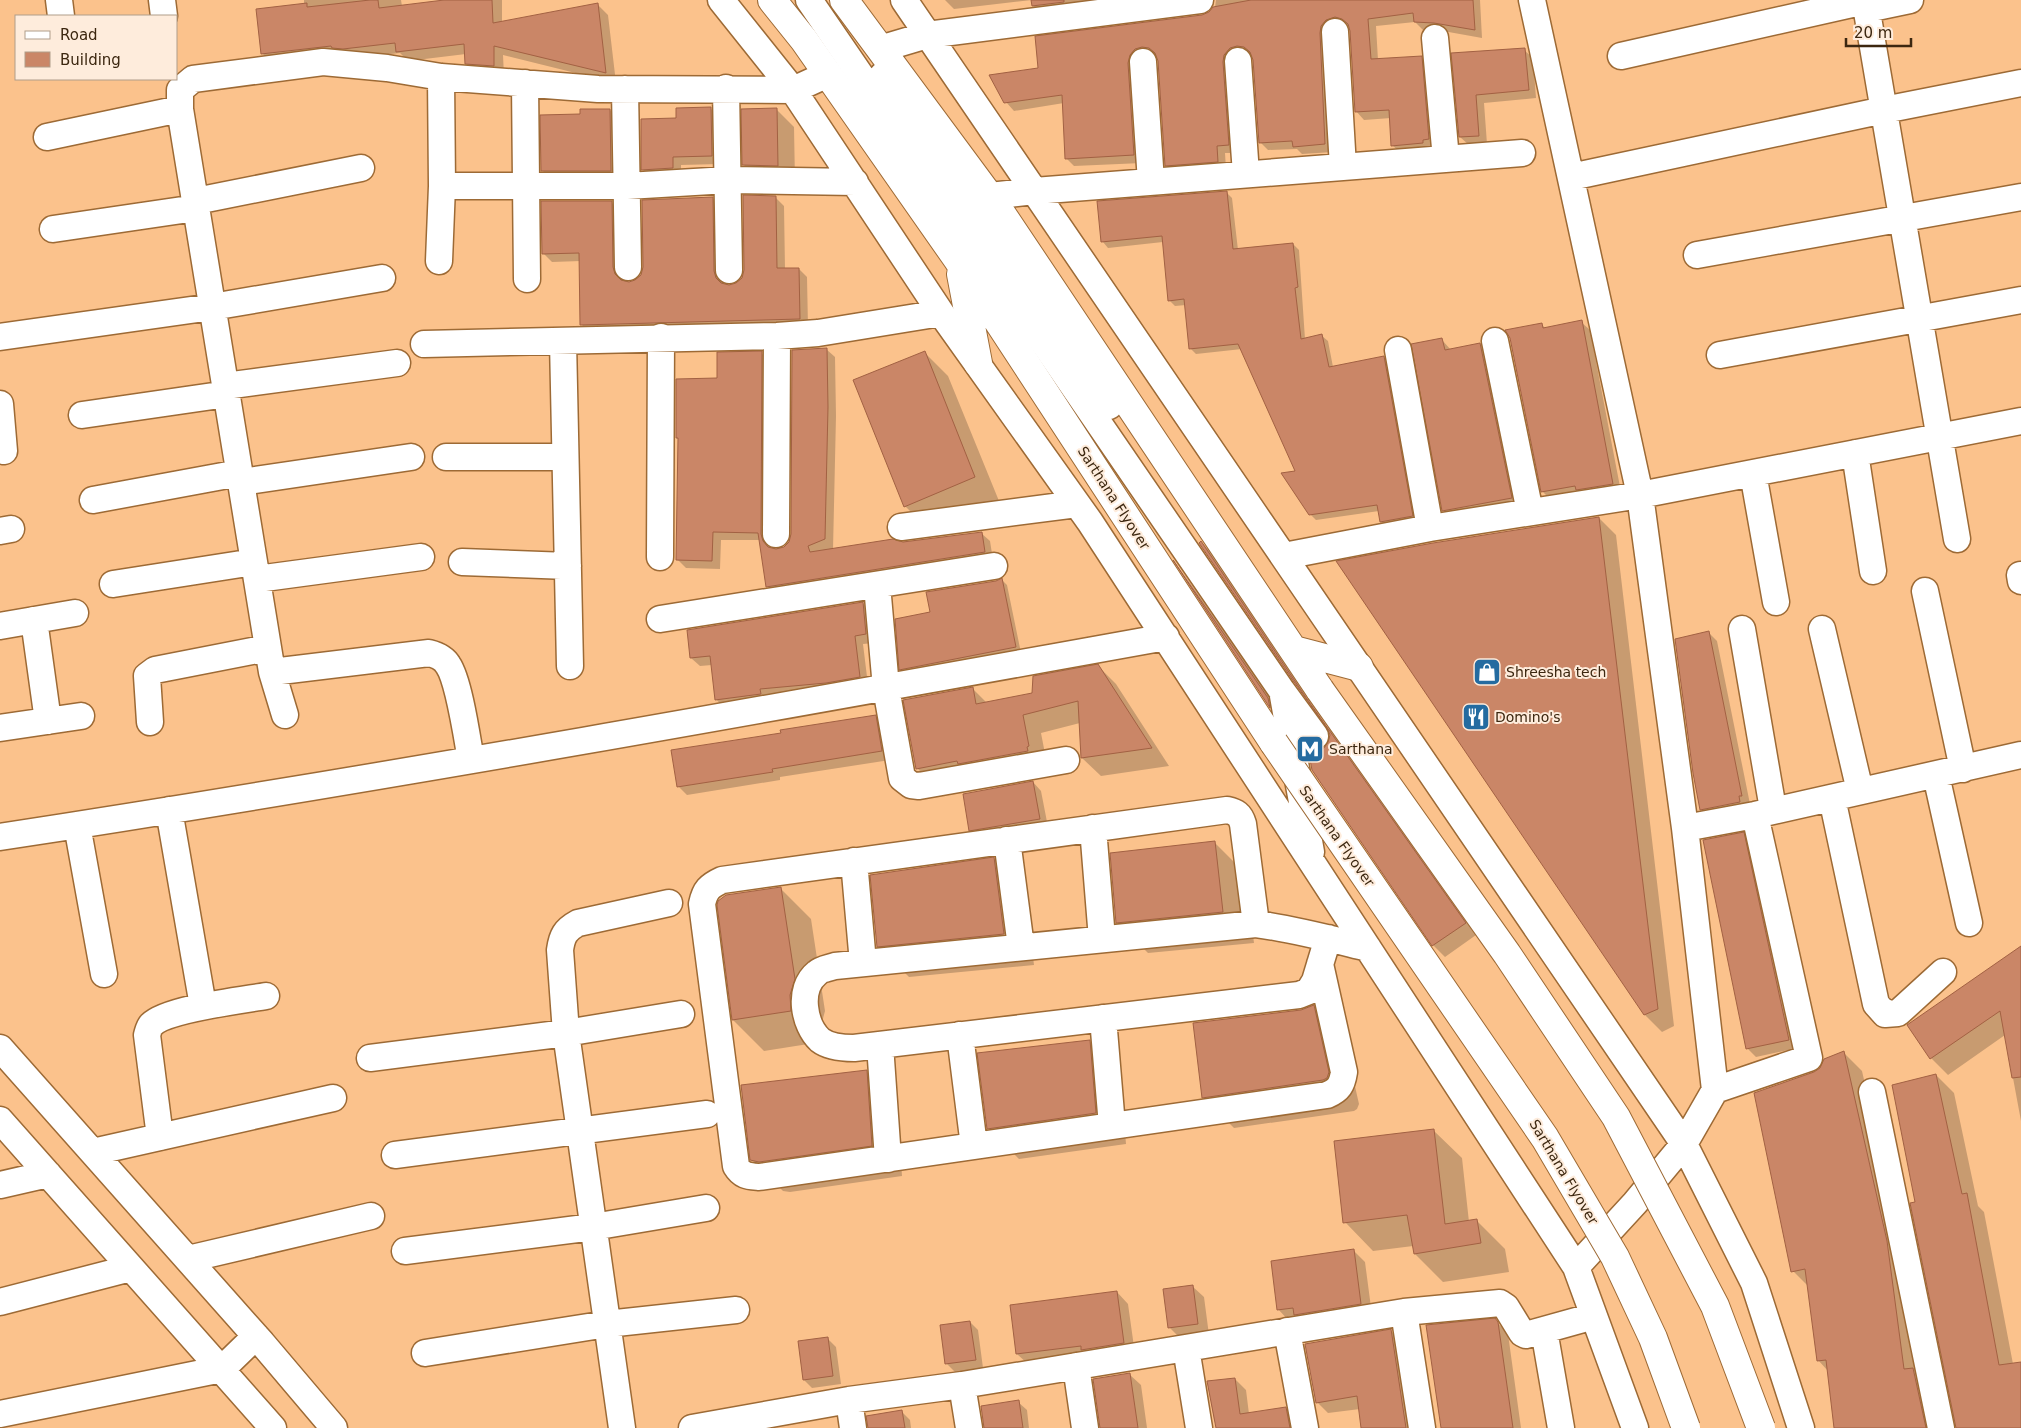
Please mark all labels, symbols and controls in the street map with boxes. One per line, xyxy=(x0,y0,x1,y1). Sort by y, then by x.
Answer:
legend xyxy=(15,15,178,80)
scale bar xyxy=(1846,15,1911,47)
text: 20 m xyxy=(1854,24,1892,42)
text: Road xyxy=(60,26,98,44)
text: Building xyxy=(60,51,121,69)
street label: Sarthana Flyover xyxy=(1075,444,1153,553)
shop icon: Shreesha tech xyxy=(1472,657,1502,687)
place label: Shreesha tech xyxy=(1506,664,1606,680)
restaurant icon: Domino's xyxy=(1461,702,1491,732)
place label: Domino's xyxy=(1495,709,1560,725)
metro station icon: Sarthana xyxy=(1295,734,1325,764)
place label: Sarthana xyxy=(1329,741,1393,757)
street label: Sarthana Flyover xyxy=(1296,782,1378,890)
street label: Sarthana Flyover xyxy=(1526,1117,1602,1228)

